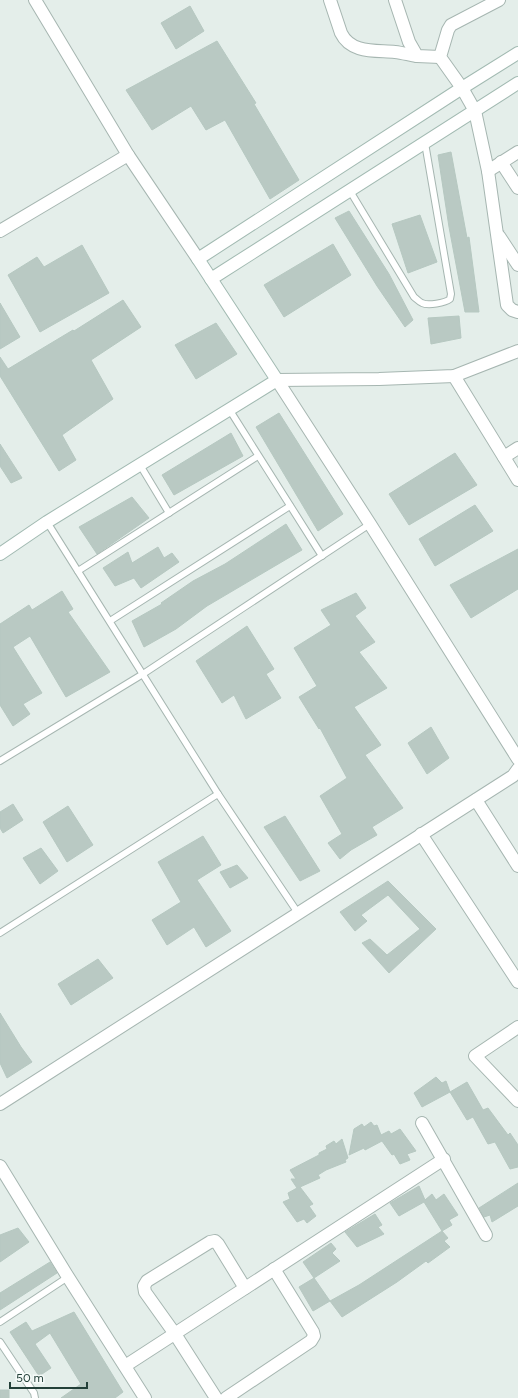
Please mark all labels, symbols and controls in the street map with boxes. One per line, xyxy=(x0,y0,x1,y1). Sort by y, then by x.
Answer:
scale bar xyxy=(10,1364,87,1390)
text: 50 m xyxy=(16,1371,44,1385)

